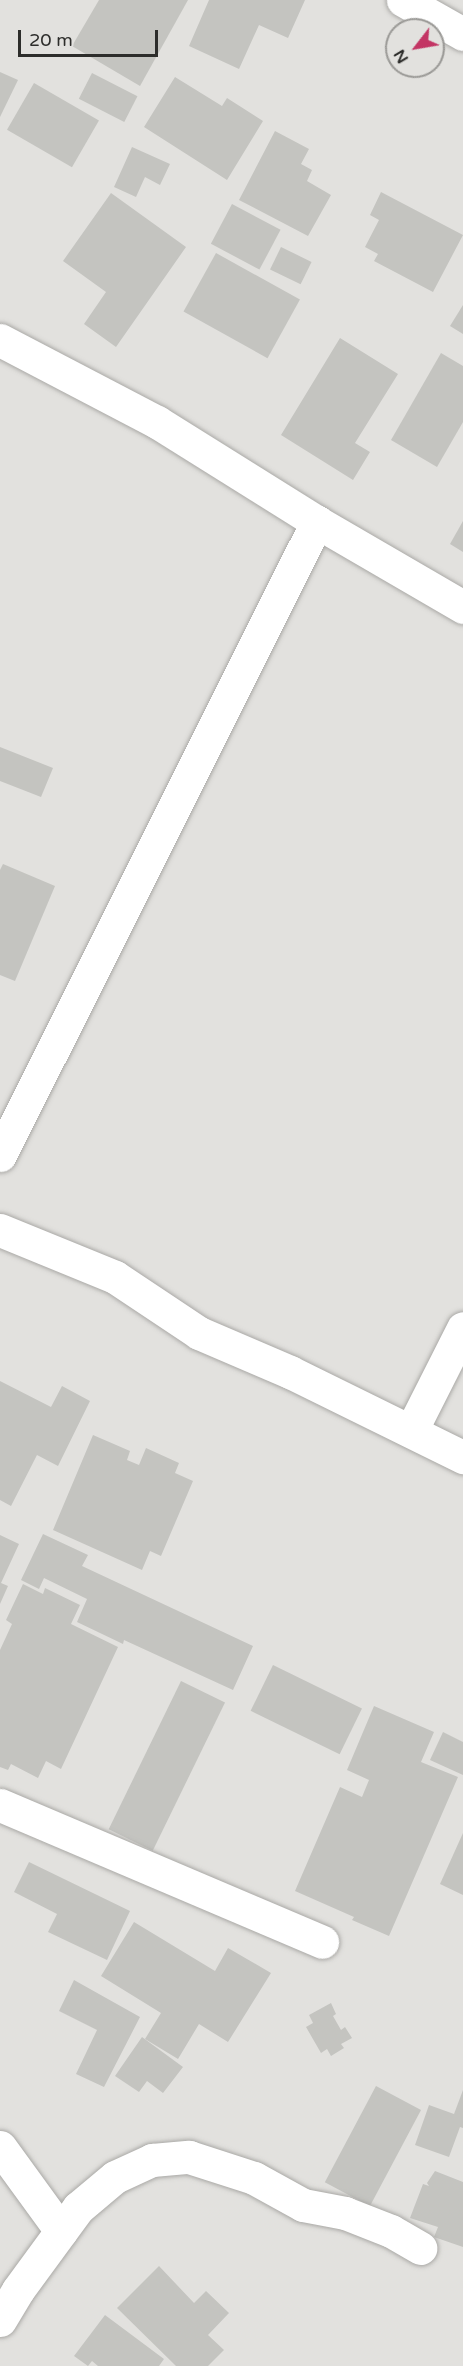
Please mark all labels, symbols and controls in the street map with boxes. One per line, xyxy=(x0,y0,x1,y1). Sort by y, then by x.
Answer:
scale bar xyxy=(21,18,160,56)
north arrow xyxy=(385,18,445,78)
text: 20 m xyxy=(29,29,73,51)
text: N xyxy=(389,46,413,67)

